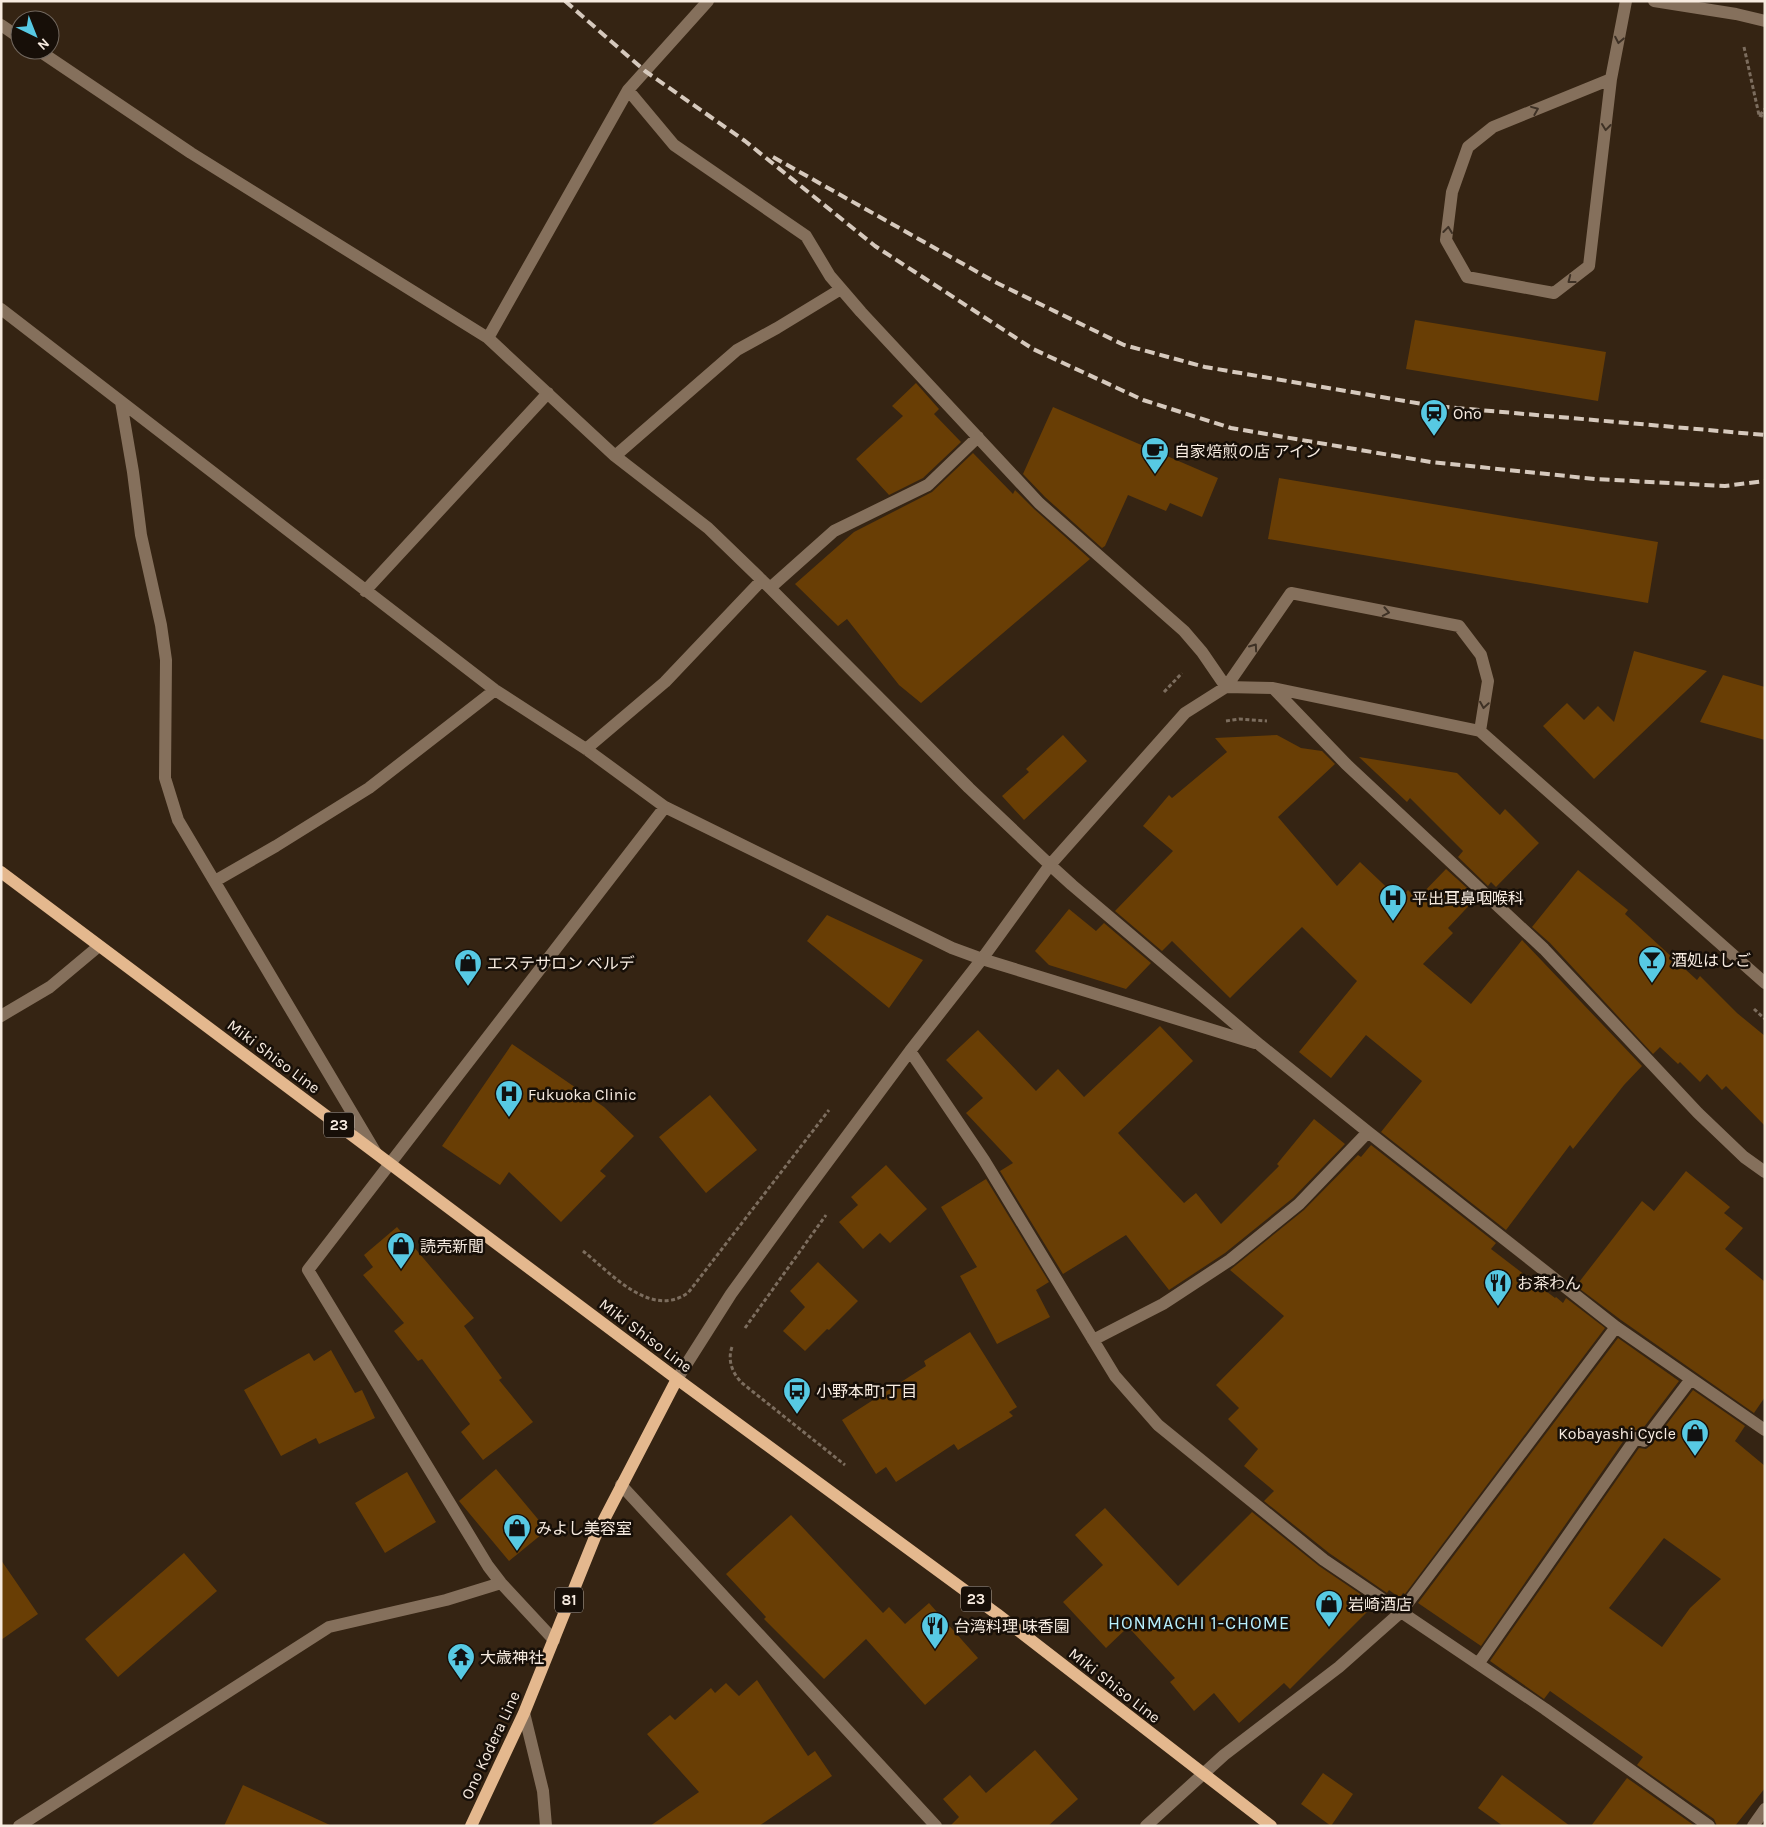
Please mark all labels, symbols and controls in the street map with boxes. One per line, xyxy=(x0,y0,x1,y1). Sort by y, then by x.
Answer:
north arrow xyxy=(10,10,60,60)
text: N xyxy=(34,34,53,54)
one-way arrow xyxy=(1614,36,1624,44)
one-way arrow xyxy=(1530,106,1539,117)
one-way arrow xyxy=(1601,123,1611,132)
one-way arrow xyxy=(1442,226,1453,234)
one-way arrow xyxy=(1567,274,1577,283)
station icon: Ono xyxy=(1419,398,1449,437)
place label: Ono xyxy=(1453,404,1482,423)
cafe icon: 自家焙煎の店 アイン xyxy=(1140,436,1170,475)
place label: 自家焙煎の店 アイン xyxy=(1174,442,1321,461)
one-way arrow xyxy=(1382,606,1391,616)
one-way arrow xyxy=(1248,643,1257,653)
one-way arrow xyxy=(1479,701,1489,710)
hospital icon: 平出耳鼻咽喉科 xyxy=(1378,883,1408,922)
place label: 平出耳鼻咽喉科 xyxy=(1412,889,1524,908)
bar icon: 酒処はしご xyxy=(1637,945,1667,984)
shop icon: エステサロン ベルデ xyxy=(453,948,483,987)
place label: 酒処はしご xyxy=(1671,951,1751,970)
place label: エステサロン ベルデ xyxy=(487,954,635,973)
street label: Miki Shiso Line xyxy=(224,1015,324,1097)
hospital icon: Fukuoka Clinic xyxy=(494,1079,524,1118)
place label: Fukuoka Clinic xyxy=(528,1085,637,1104)
road number: 23 xyxy=(324,1112,354,1138)
shop icon: 読売新聞 xyxy=(386,1231,416,1270)
place label: 読売新聞 xyxy=(420,1237,484,1256)
restaurant icon: お茶わん xyxy=(1483,1268,1513,1307)
place label: お茶わん xyxy=(1517,1274,1581,1293)
street label: Miki Shiso Line xyxy=(596,1294,696,1376)
bus stop icon: 小野本町1丁目 xyxy=(782,1376,812,1415)
place label: 小野本町1丁目 xyxy=(816,1382,917,1401)
shop icon: Kobayashi Cycle xyxy=(1680,1418,1710,1457)
place label: Kobayashi Cycle xyxy=(1558,1424,1676,1443)
shop icon: みよし美容室 xyxy=(502,1513,532,1552)
place label: みよし美容室 xyxy=(536,1519,632,1538)
road number: 23 xyxy=(961,1586,991,1612)
road number: 81 xyxy=(555,1588,583,1612)
shop icon: 岩崎酒店 xyxy=(1314,1589,1344,1628)
place label: 岩崎酒店 xyxy=(1348,1595,1412,1614)
restaurant icon: 台湾料理 味香園 xyxy=(920,1611,950,1650)
district label: HONMACHI 1-CHOME xyxy=(1108,1612,1290,1634)
place label: 台湾料理 味香園 xyxy=(954,1617,1070,1636)
temple icon: 大歳神社 xyxy=(446,1642,476,1681)
street label: Miki Shiso Line xyxy=(1065,1644,1164,1727)
place label: 大歳神社 xyxy=(480,1648,544,1667)
street label: Ono Kodera Line xyxy=(457,1688,524,1802)

